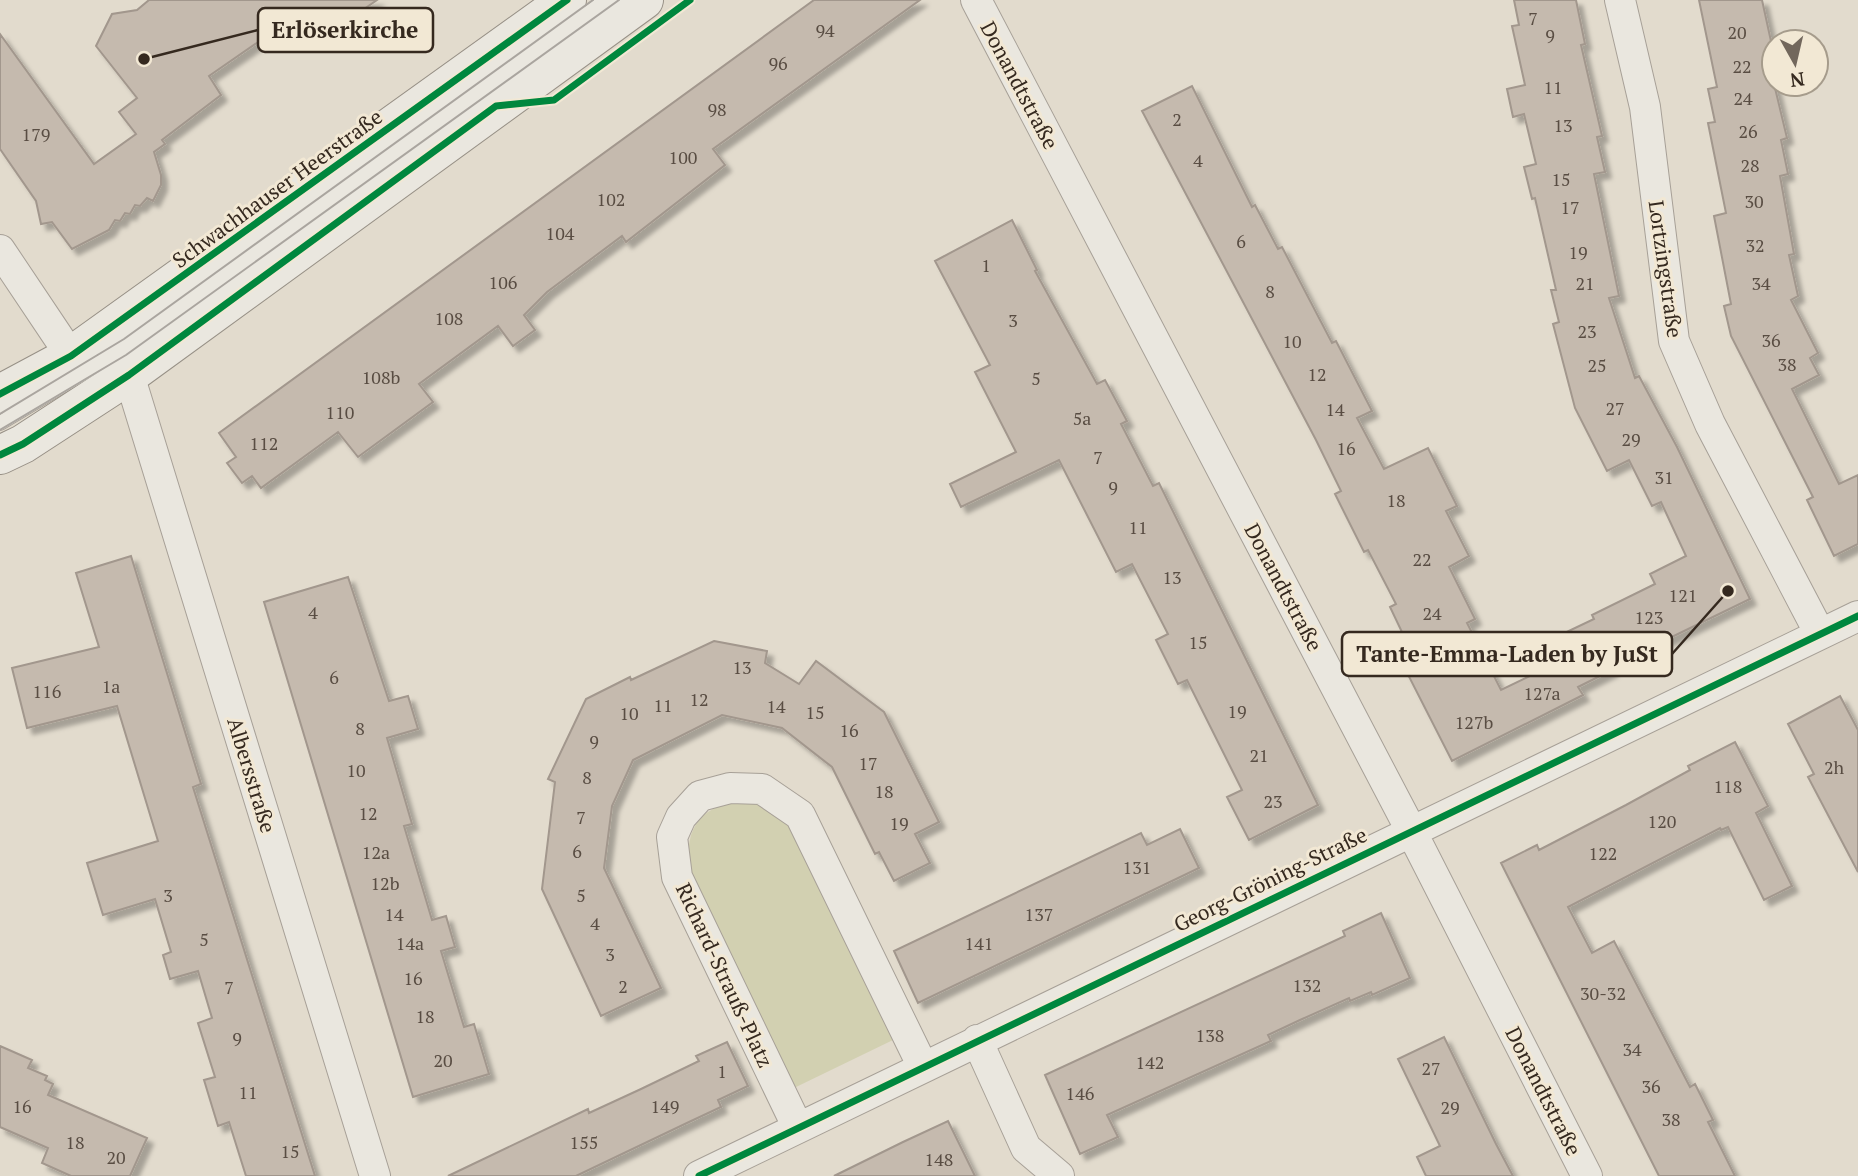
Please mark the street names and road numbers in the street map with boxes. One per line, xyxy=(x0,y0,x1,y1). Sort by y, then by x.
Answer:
street label: Donandtstraße xyxy=(975,16,1065,154)
street label: Schwachhauser Heerstraße xyxy=(166,102,388,274)
street label: Lortzingstraße xyxy=(1642,198,1690,340)
street label: Donandtstraße xyxy=(1239,518,1329,656)
street label: Albersstraße xyxy=(221,714,283,836)
street label: Georg-Gröning-Straße xyxy=(1169,820,1371,938)
street label: Richard-Strauß-Platz xyxy=(670,878,780,1072)
street label: Donandtstraße xyxy=(1500,1022,1588,1160)

